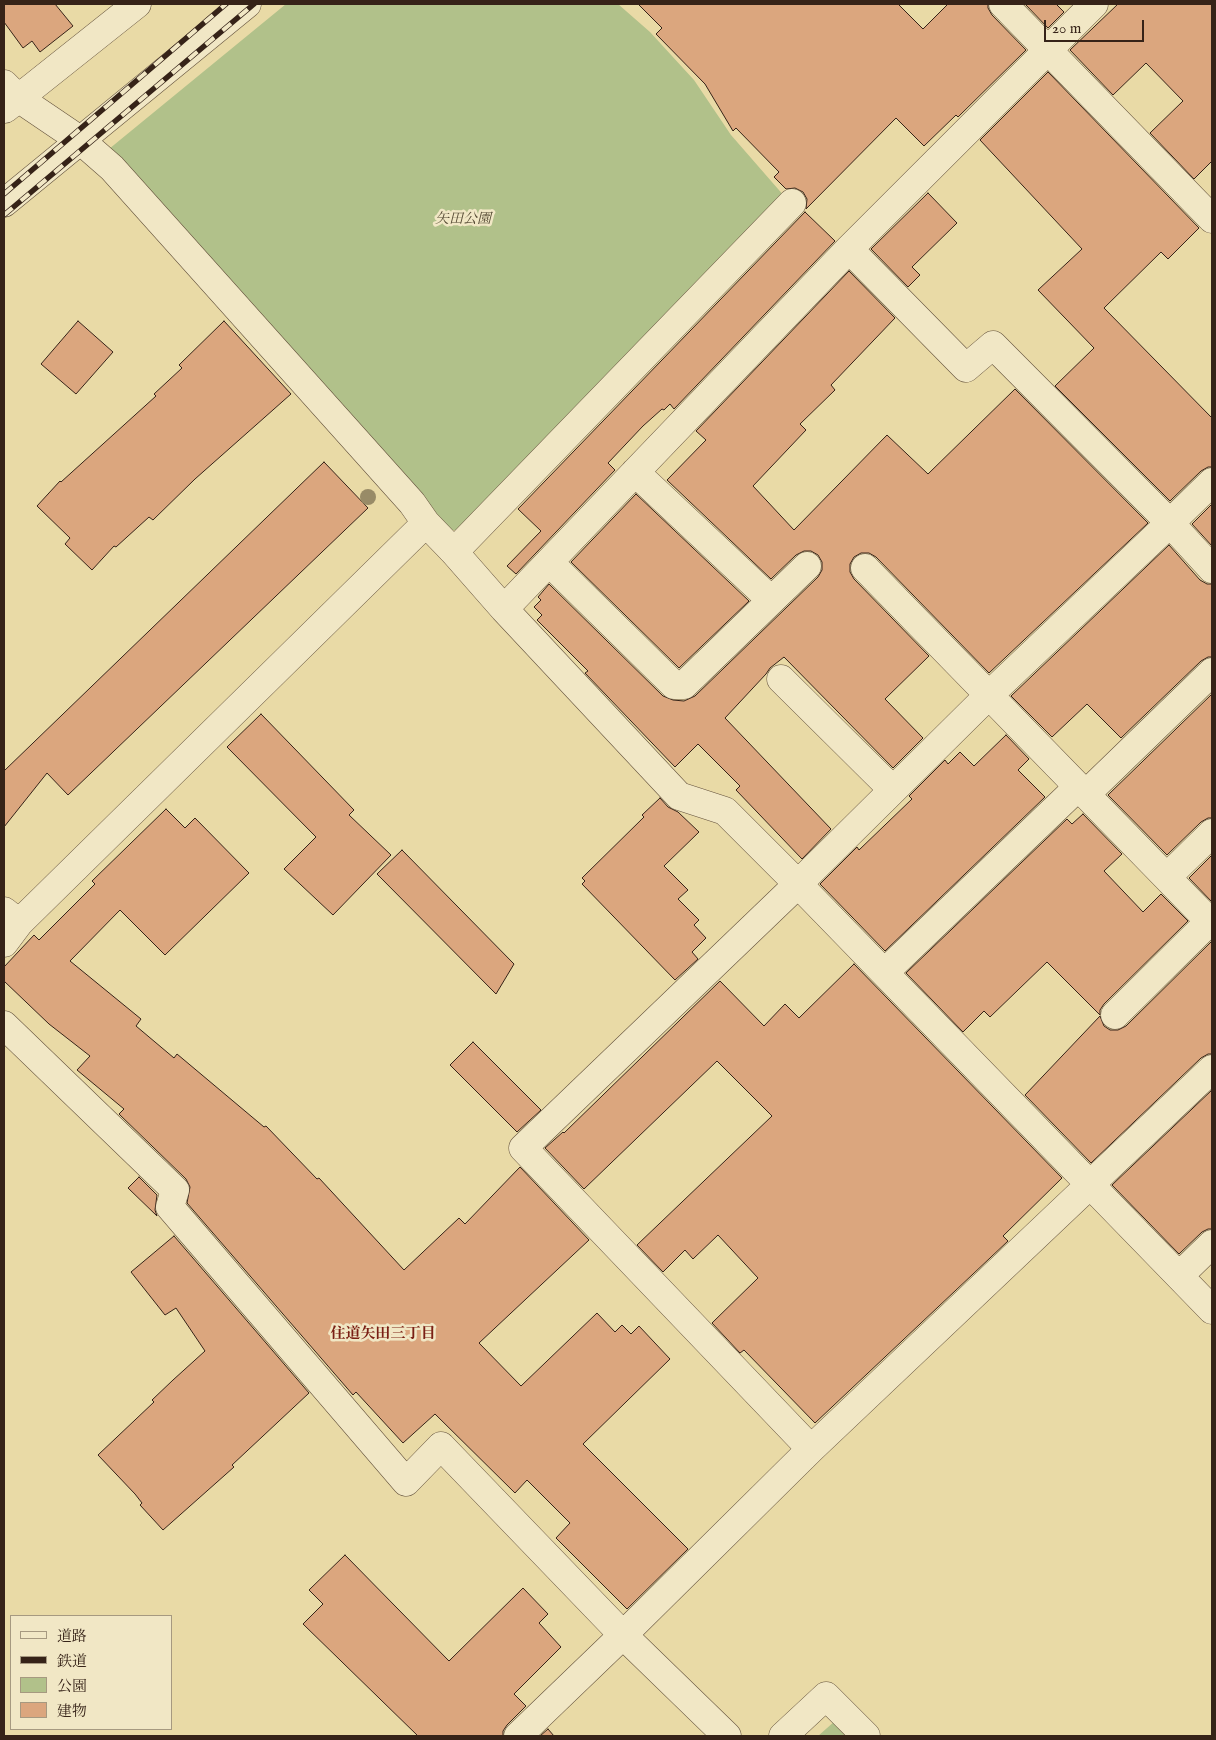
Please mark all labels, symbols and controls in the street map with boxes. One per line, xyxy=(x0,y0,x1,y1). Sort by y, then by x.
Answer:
scale bar xyxy=(1046,10,1146,42)
text: 20 m xyxy=(1052,19,1081,38)
park label: 矢田公園 xyxy=(435,212,491,228)
district label: 住道矢田三丁目 xyxy=(331,1326,435,1344)
legend xyxy=(10,1615,172,1730)
text: 道路 xyxy=(57,1627,87,1646)
text: 鉄道 xyxy=(57,1652,87,1671)
text: 公園 xyxy=(57,1677,87,1696)
text: 建物 xyxy=(57,1702,87,1721)

